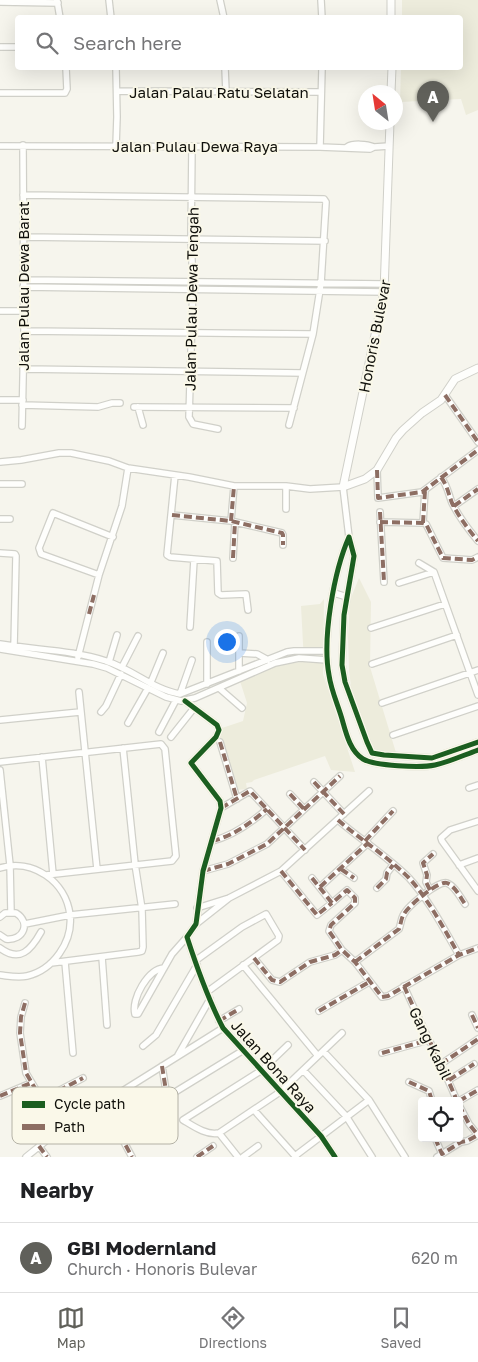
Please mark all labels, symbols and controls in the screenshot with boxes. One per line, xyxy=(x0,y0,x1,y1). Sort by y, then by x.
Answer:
search box xyxy=(15,15,463,70)
icon: search xyxy=(33,29,61,57)
text: Search here xyxy=(73,31,182,54)
pin: A xyxy=(417,81,449,122)
street label: Jalan Palau Ratu Selatan xyxy=(129,83,309,101)
north arrow xyxy=(358,85,403,130)
street label: Jalan Pulau Dewa Raya xyxy=(112,137,278,155)
street label: Jalan Pulau Dewa Barat xyxy=(14,201,32,371)
street label: Jalan Pulau Dewa Tengah xyxy=(180,207,202,391)
street label: Honoris Bulevar xyxy=(354,278,394,394)
your location xyxy=(214,629,240,655)
street label: Gang Kabil xyxy=(406,1004,456,1082)
street label: Jalan Bona Raya xyxy=(228,1016,320,1116)
legend xyxy=(12,1087,178,1144)
text: Cycle path xyxy=(54,1095,125,1112)
map controls xyxy=(418,1097,463,1142)
button: locate xyxy=(418,1097,463,1142)
text: Path xyxy=(54,1118,85,1135)
text: Nearby xyxy=(20,1177,94,1203)
text: GBI Modernland xyxy=(67,1236,216,1259)
text: A xyxy=(30,1248,42,1268)
text: 620 m xyxy=(411,1248,458,1268)
text: Church · Honoris Bulevar xyxy=(67,1259,257,1279)
tab: Map xyxy=(57,1304,85,1351)
tab: Directions xyxy=(199,1304,267,1351)
tab: Saved xyxy=(380,1304,421,1351)

